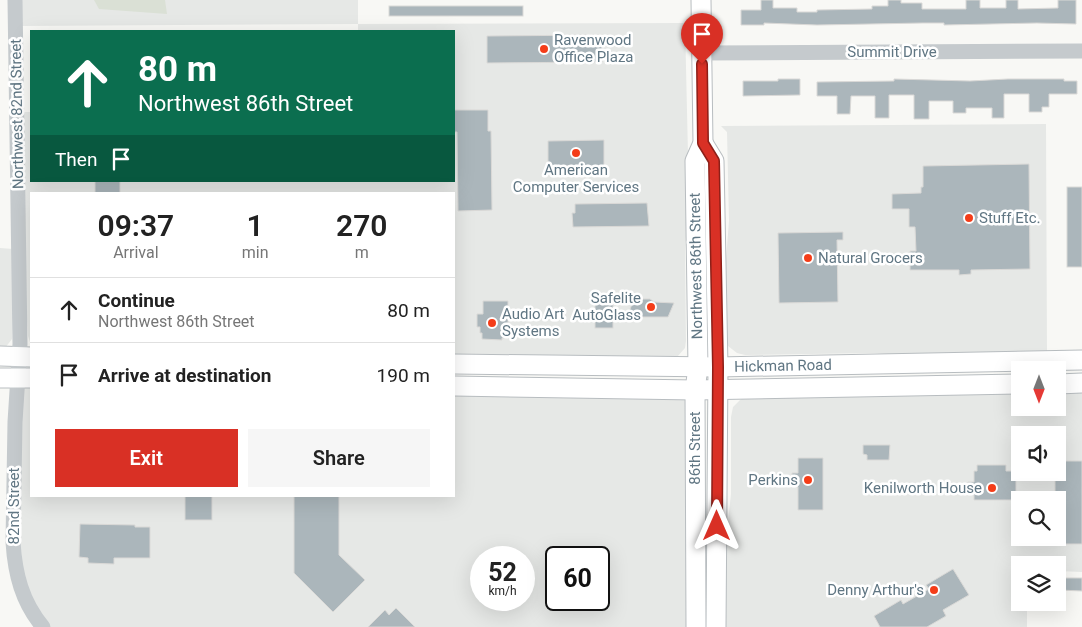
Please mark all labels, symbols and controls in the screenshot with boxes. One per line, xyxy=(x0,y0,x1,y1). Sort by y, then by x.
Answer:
pin xyxy=(681,13,723,64)
icon: arrive xyxy=(688,20,716,48)
place label: Ravenwood Office Plaza xyxy=(554,31,634,66)
street label: Northwest 82nd Street xyxy=(7,39,27,189)
marker: Ravenwood Office Plaza xyxy=(538,43,550,55)
street label: Summit Drive xyxy=(847,43,937,61)
text: 80 m xyxy=(138,49,217,90)
icon: ahead xyxy=(55,50,120,115)
text: Northwest 86th Street xyxy=(138,91,353,116)
icon: arrive xyxy=(107,145,135,173)
marker: American Computer Services xyxy=(570,147,582,159)
text: Then xyxy=(55,148,97,171)
place label: American Computer Services xyxy=(513,161,639,196)
street label: Northwest 86th Street xyxy=(686,192,706,340)
text: 09:37 xyxy=(98,208,174,243)
text: 1 xyxy=(247,208,264,243)
text: 270 xyxy=(336,208,387,243)
place label: Stuff Etc. xyxy=(979,209,1040,227)
marker: Stuff Etc. xyxy=(963,212,975,224)
text: Arrival xyxy=(113,243,159,262)
text: min xyxy=(242,243,269,262)
text: m xyxy=(355,243,369,262)
place label: Natural Grocers xyxy=(818,249,923,267)
marker: Natural Grocers xyxy=(802,252,814,264)
text: Continue xyxy=(98,289,175,312)
place label: Safelite AutoGlass xyxy=(572,289,641,324)
icon: ahead xyxy=(55,296,83,324)
text: 80 m xyxy=(387,299,430,322)
marker: Safelite AutoGlass xyxy=(645,301,657,313)
place label: Audio Art Systems xyxy=(502,305,565,340)
text: Northwest 86th Street xyxy=(98,312,255,331)
marker: Audio Art Systems xyxy=(486,317,498,329)
street label: Hickman Road xyxy=(734,356,832,376)
icon: arrive xyxy=(55,361,83,389)
north arrow xyxy=(1011,361,1066,416)
map controls xyxy=(1011,361,1066,611)
text: Arrive at destination xyxy=(98,364,271,387)
text: 190 m xyxy=(377,364,430,387)
street label: 86th Street xyxy=(686,411,704,485)
button: sound xyxy=(1011,426,1066,481)
button: Exit xyxy=(55,429,238,487)
button: Share xyxy=(248,429,430,487)
street label: 82nd Street xyxy=(5,467,23,544)
place label: Perkins xyxy=(748,471,798,489)
marker: Perkins xyxy=(802,474,814,486)
place label: Kenilworth House xyxy=(864,479,982,497)
marker: Kenilworth House xyxy=(986,482,998,494)
button: search xyxy=(1011,491,1066,546)
position arrow xyxy=(690,499,742,551)
speed limit sign: 60 xyxy=(545,546,610,611)
button: layers xyxy=(1011,556,1066,611)
text: 52 xyxy=(488,558,517,587)
place label: Denny Arthur's xyxy=(827,581,924,599)
text: km/h xyxy=(488,584,517,598)
marker: Denny Arthur's xyxy=(928,584,940,596)

